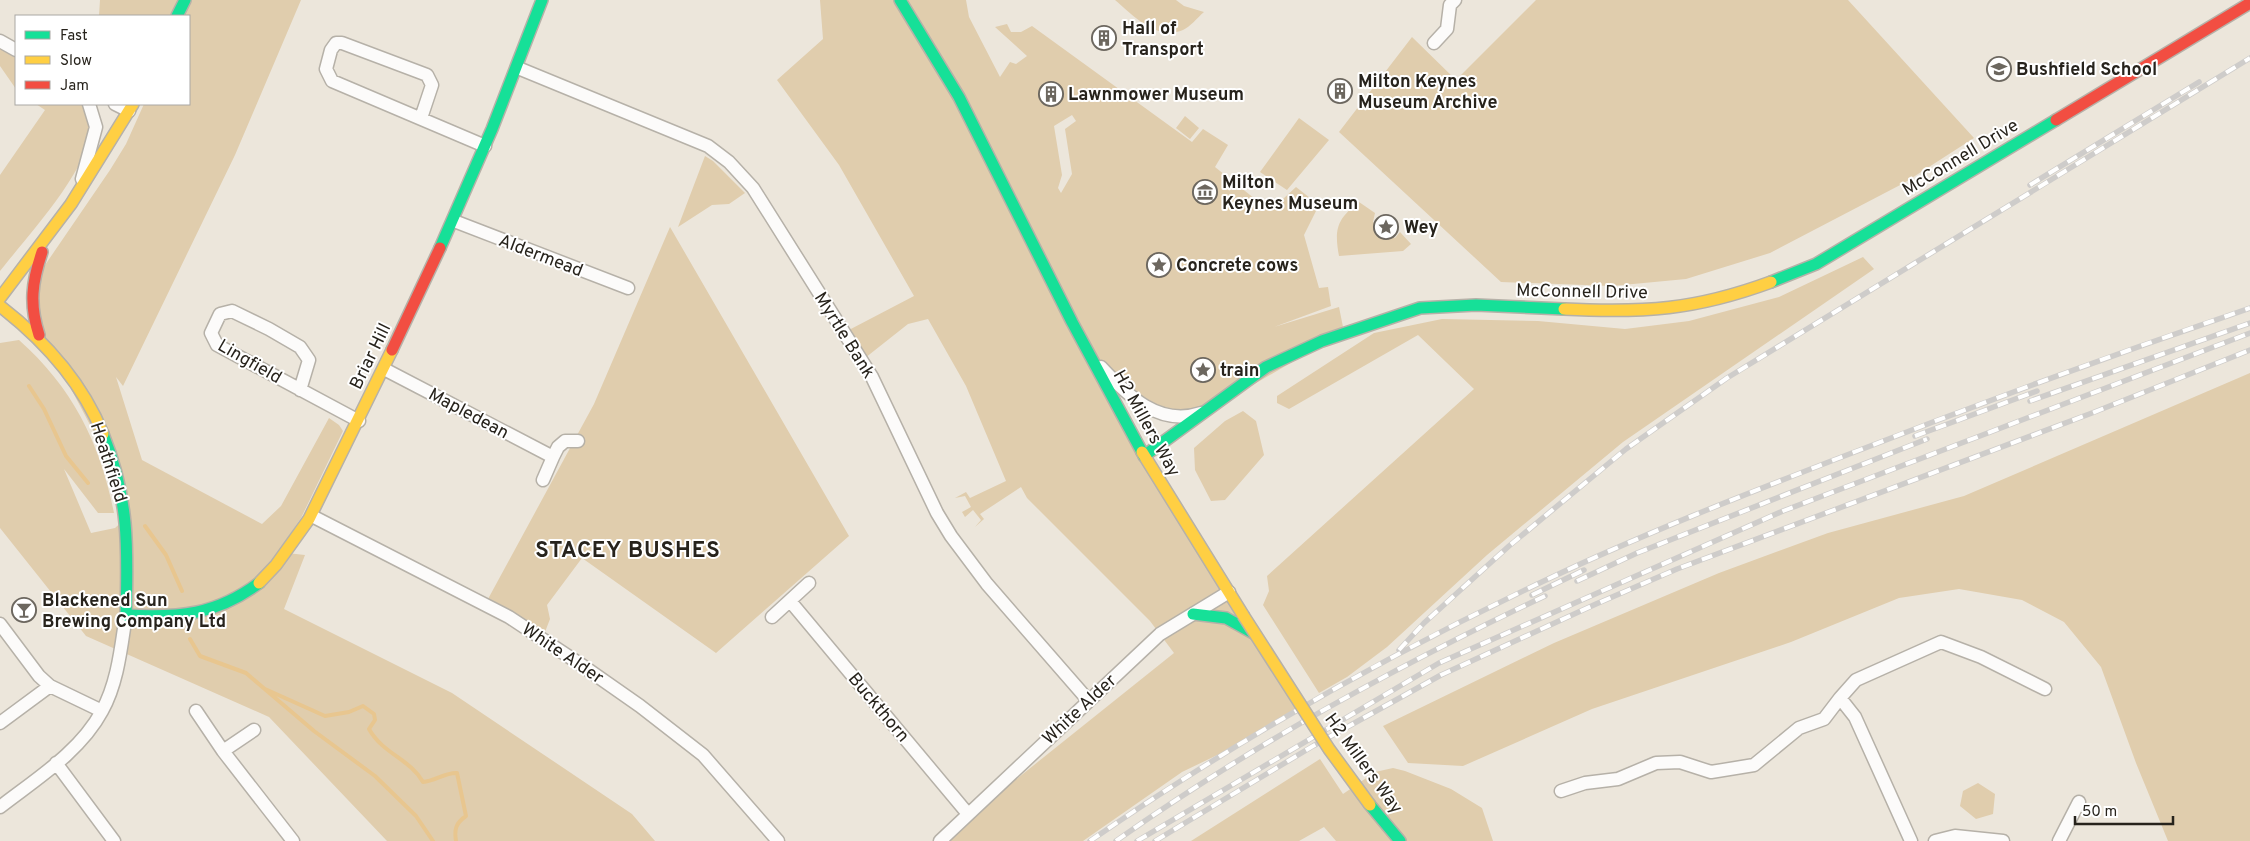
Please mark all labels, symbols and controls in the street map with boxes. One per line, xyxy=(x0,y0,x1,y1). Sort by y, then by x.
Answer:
legend xyxy=(15,15,190,105)
place label: Hall of Transport xyxy=(1122,18,1204,62)
building icon: Hall of Transport xyxy=(1091,25,1117,51)
text: Fast xyxy=(60,27,88,46)
text: Slow xyxy=(60,52,92,71)
school or university icon: Bushfield School xyxy=(1986,56,2012,82)
place label: Bushfield School xyxy=(2016,59,2157,82)
place label: Milton Keynes Museum Archive xyxy=(1358,71,1497,115)
text: Jam xyxy=(60,77,89,96)
building icon: Milton Keynes Museum Archive xyxy=(1327,78,1353,104)
building icon: Lawnmower Museum xyxy=(1038,81,1064,107)
place label: Lawnmower Museum xyxy=(1068,84,1244,107)
street label: McConnell Drive xyxy=(1898,115,2023,202)
place label: Milton Keynes Museum xyxy=(1222,172,1358,216)
museum icon: Milton Keynes Museum xyxy=(1192,179,1218,205)
place icon: Wey xyxy=(1373,214,1399,240)
place label: Wey xyxy=(1404,217,1438,240)
street label: Aldermead xyxy=(495,230,586,283)
place icon: Concrete cows xyxy=(1146,252,1172,278)
place label: Concrete cows xyxy=(1176,255,1298,278)
street label: McConnell Drive xyxy=(1516,280,1648,305)
street label: Myrtle Bank xyxy=(808,288,879,383)
street label: Briar Hill xyxy=(345,320,397,394)
street label: Lingfield xyxy=(213,335,285,390)
place icon: train xyxy=(1190,357,1216,383)
place label: train xyxy=(1220,360,1259,383)
street label: H2 Millers Way xyxy=(1107,366,1185,481)
street label: Mapledean xyxy=(424,383,513,445)
street label: Heathfield xyxy=(84,419,131,506)
district label: STACEY BUSHES xyxy=(535,538,721,565)
place label: Blackened Sun Brewing Company Ltd xyxy=(42,590,226,634)
bar icon: Blackened Sun Brewing Company Ltd xyxy=(11,597,37,623)
street label: White Alder xyxy=(517,619,607,690)
street label: Buckthorn xyxy=(842,668,914,748)
street label: White Alder xyxy=(1038,670,1122,750)
street label: H2 Millers Way xyxy=(1319,709,1407,819)
scale bar xyxy=(2075,794,2172,826)
text: 50 m xyxy=(2082,803,2117,822)

